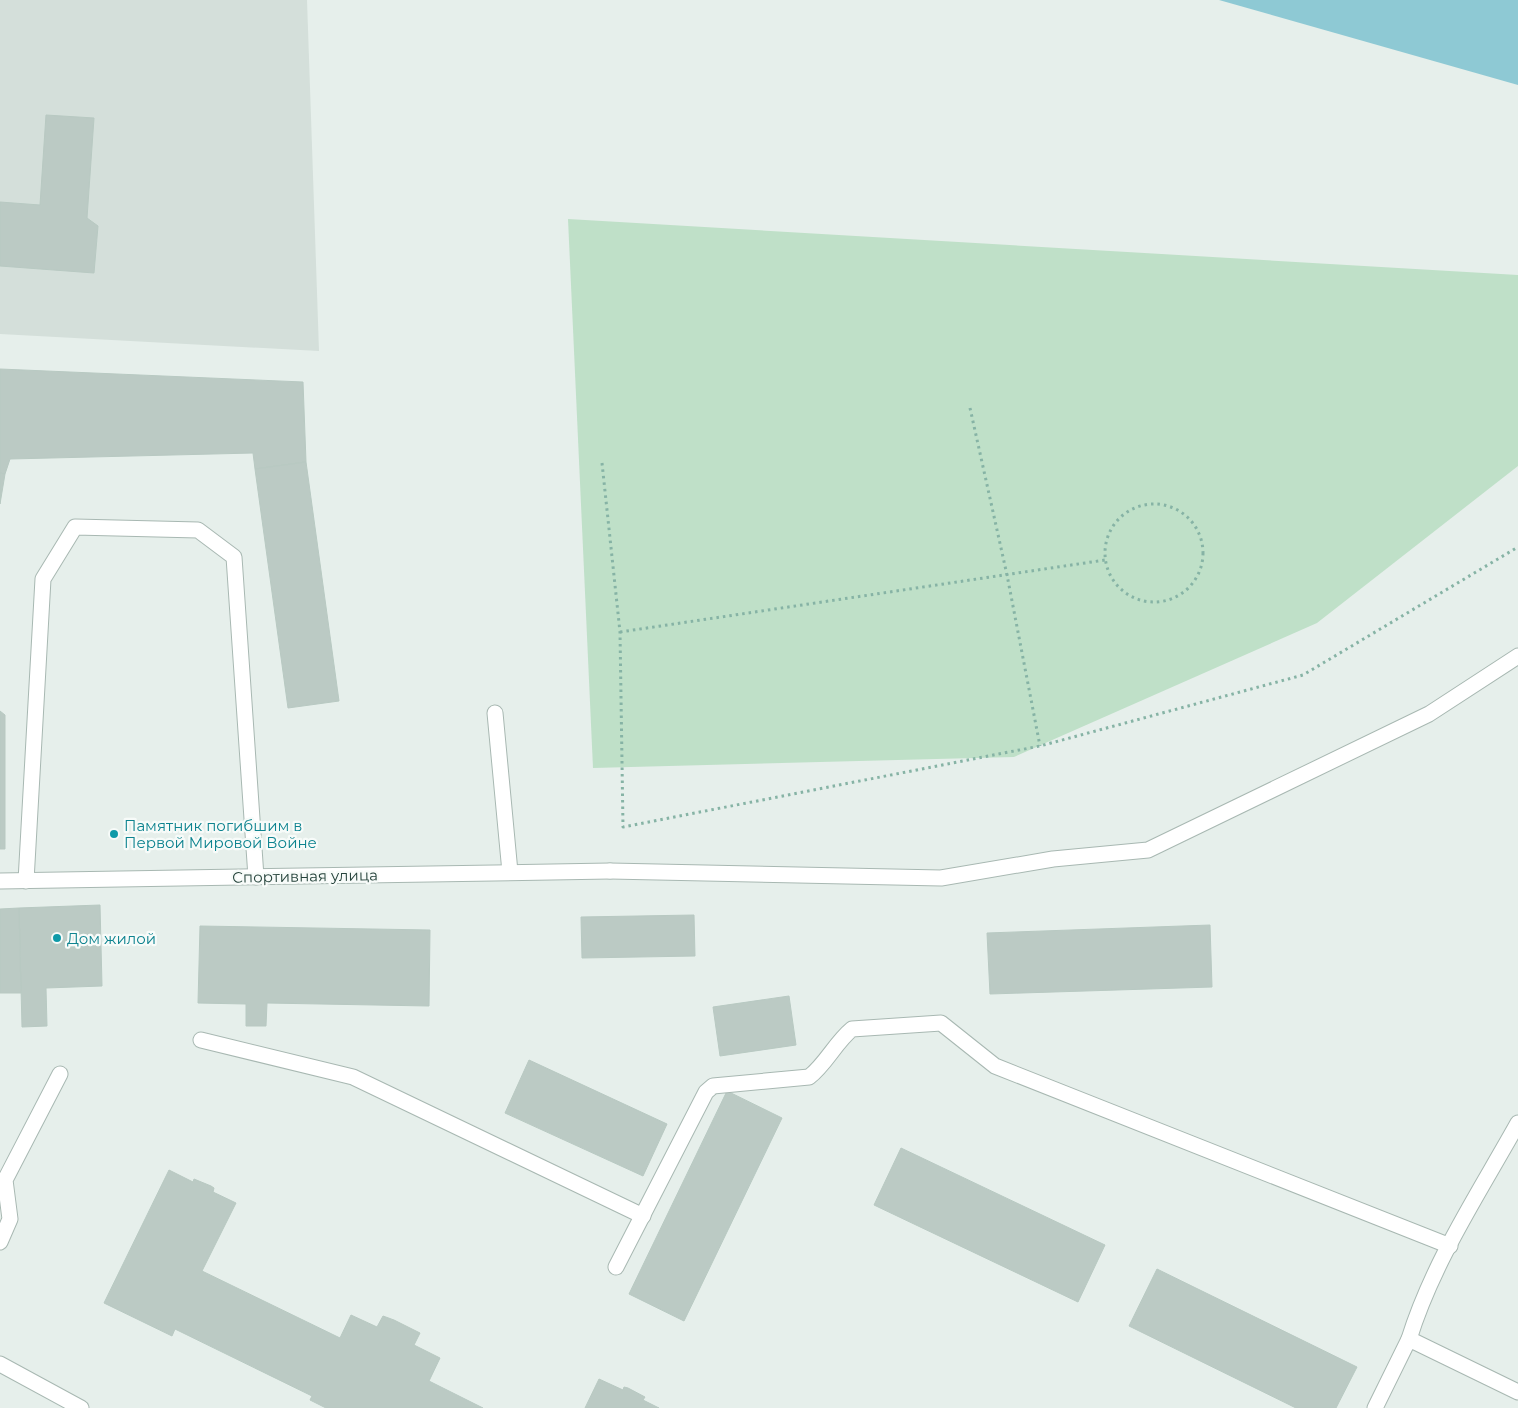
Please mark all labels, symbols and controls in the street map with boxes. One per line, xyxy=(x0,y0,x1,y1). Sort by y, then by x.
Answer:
place label: Памятник погибшим в Первой Мировой Войне xyxy=(124,816,317,852)
marker: Памятник погибшим в Первой Мировой Войне xyxy=(108,828,120,840)
street label: Спортивная улица xyxy=(232,865,378,887)
place label: Дом жилой xyxy=(67,929,156,948)
marker: Дом жилой xyxy=(51,932,63,944)

